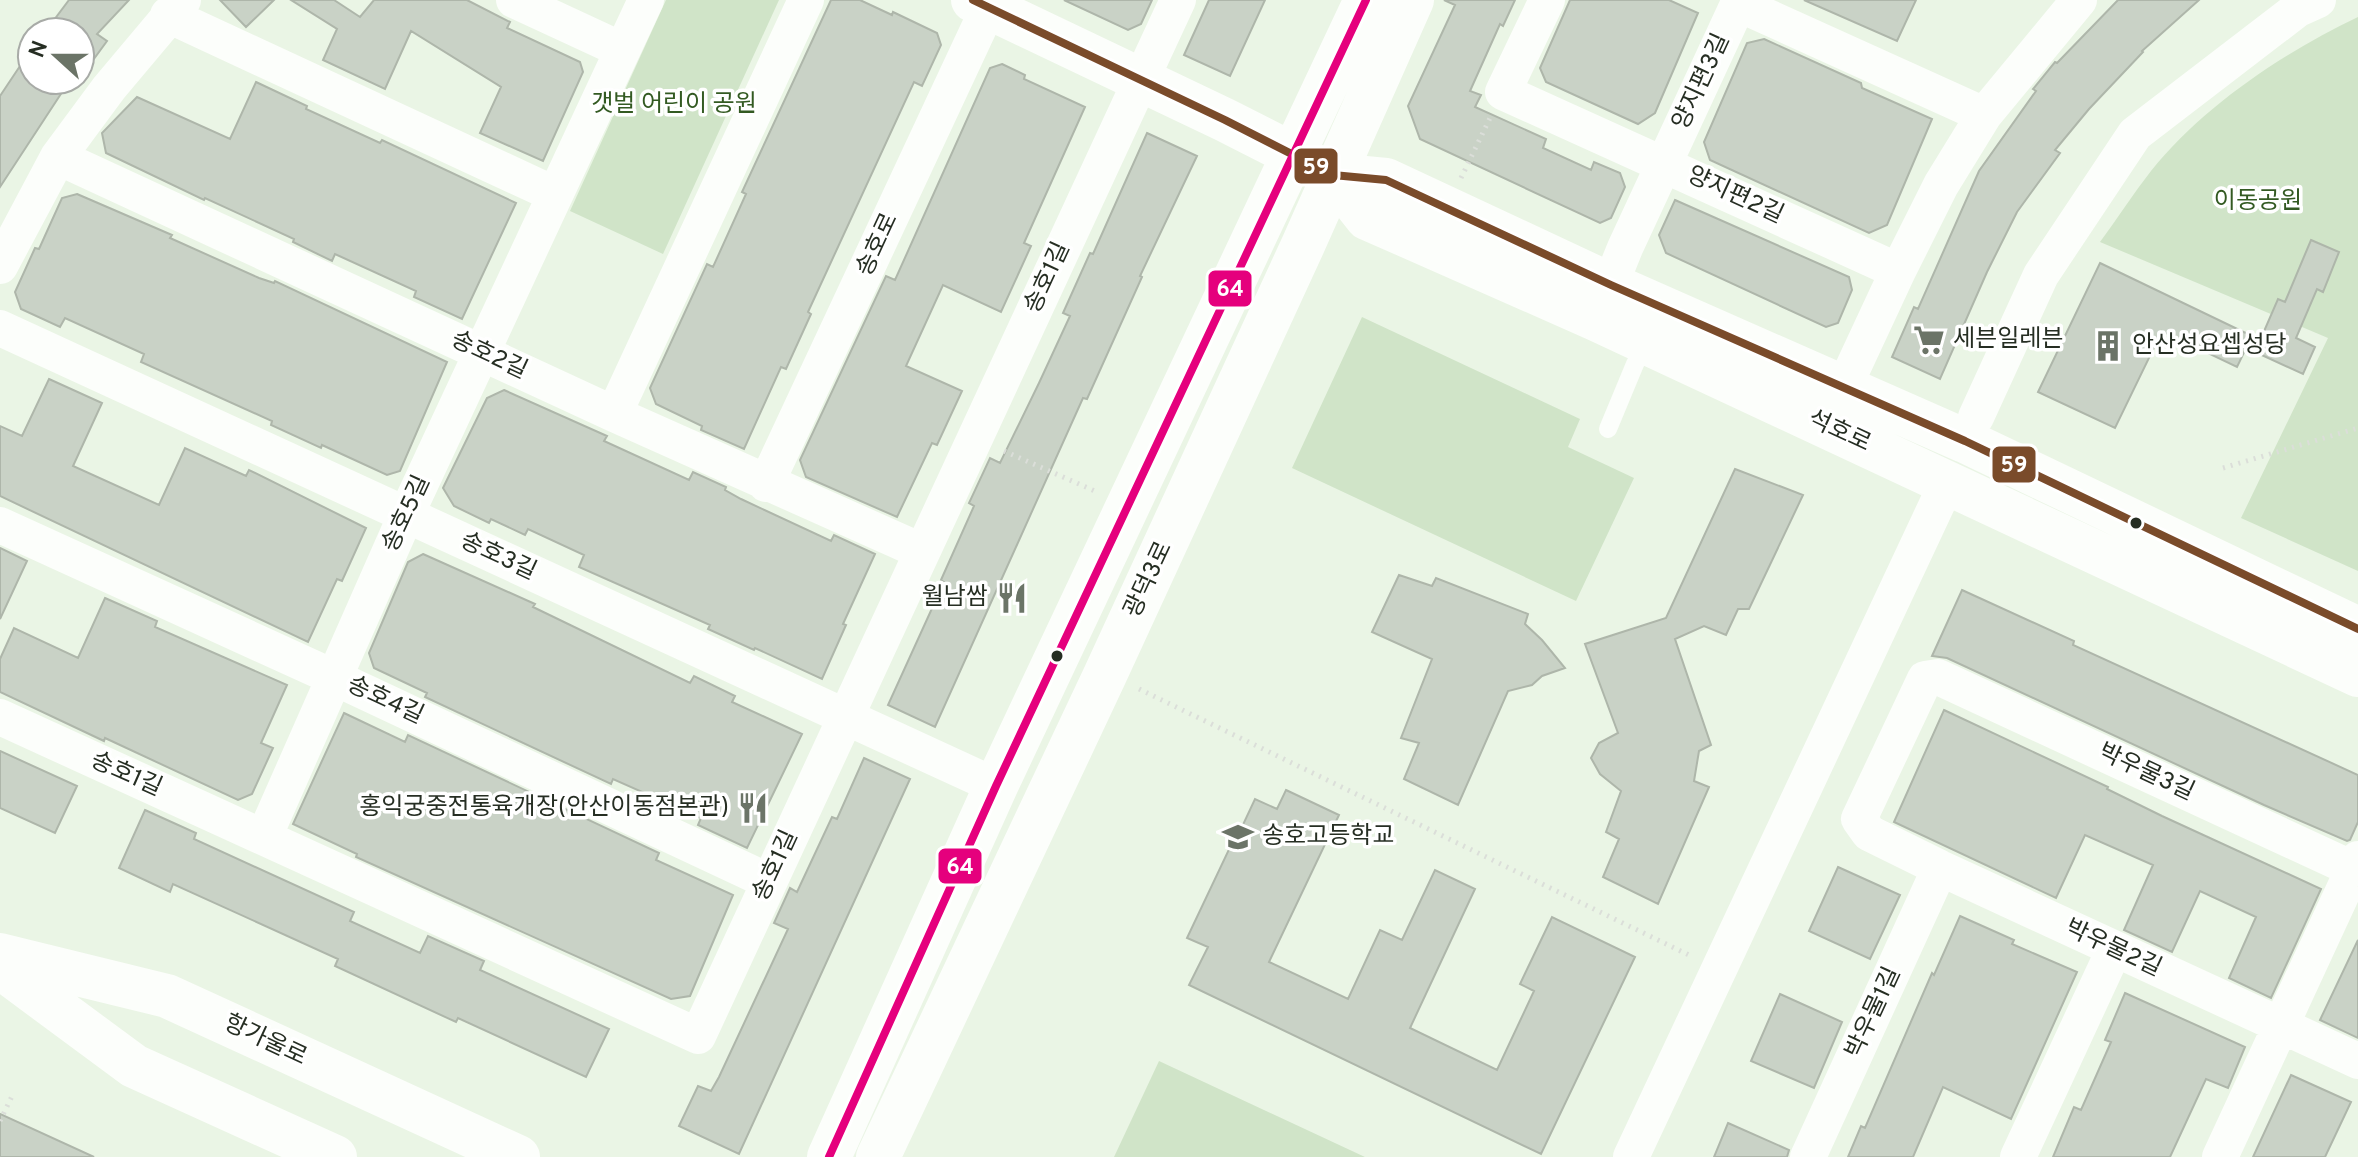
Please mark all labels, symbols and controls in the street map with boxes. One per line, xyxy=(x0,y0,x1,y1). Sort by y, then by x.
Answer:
north arrow xyxy=(16,16,96,96)
street label: 양지편3길 xyxy=(1667,29,1737,135)
text: N xyxy=(24,38,55,62)
park label: 갯벌 어린이 공원 xyxy=(591,90,757,120)
line badge: 59 xyxy=(1293,147,1339,185)
text: 59 xyxy=(1303,155,1329,182)
street label: 양지편2길 xyxy=(1682,161,1788,231)
park label: 이동공원 xyxy=(2214,187,2302,217)
street label: 송호로 xyxy=(850,209,906,281)
street label: 송호1길 xyxy=(1019,238,1077,318)
line badge: 64 xyxy=(1207,269,1253,308)
text: 64 xyxy=(1216,277,1244,304)
supermarket icon: 세븐일레븐 xyxy=(1912,323,1946,357)
street label: 송호2길 xyxy=(446,325,532,387)
place label: 세븐일레븐 xyxy=(1953,325,2063,355)
building icon: 안산성요셉성당 xyxy=(2091,329,2125,363)
place label: 안산성요셉성당 xyxy=(2132,331,2287,361)
street label: 석호로 xyxy=(1803,404,1875,460)
line badge: 59 xyxy=(1991,445,2037,484)
text: 59 xyxy=(2001,453,2027,480)
street label: 송호5길 xyxy=(376,471,438,557)
unlabelled marker xyxy=(2128,515,2144,531)
street label: 송호3길 xyxy=(455,526,541,588)
street label: 광덕3로 xyxy=(1118,537,1180,623)
restaurant icon: 월남쌈 xyxy=(995,581,1029,615)
place label: 월남쌈 xyxy=(922,583,988,613)
unlabelled marker xyxy=(1049,648,1065,664)
street label: 송호4길 xyxy=(342,670,428,732)
street label: 박우물3길 xyxy=(2093,738,2199,808)
street label: 송호1길 xyxy=(86,746,166,804)
restaurant icon: 홍익궁중전통육개장(안산이동점본관) xyxy=(736,791,770,825)
place label: 홍익궁중전통육개장(안산이동점본관) xyxy=(359,793,729,823)
school or university icon: 송호고등학교 xyxy=(1221,820,1255,854)
place label: 송호고등학교 xyxy=(1262,822,1394,852)
street label: 송호1길 xyxy=(747,826,805,906)
line badge: 64 xyxy=(937,847,983,885)
text: 64 xyxy=(946,855,974,882)
street label: 박우물2길 xyxy=(2060,914,2166,984)
street label: 박우물1길 xyxy=(1840,963,1908,1063)
street label: 항가울로 xyxy=(219,1009,311,1073)

